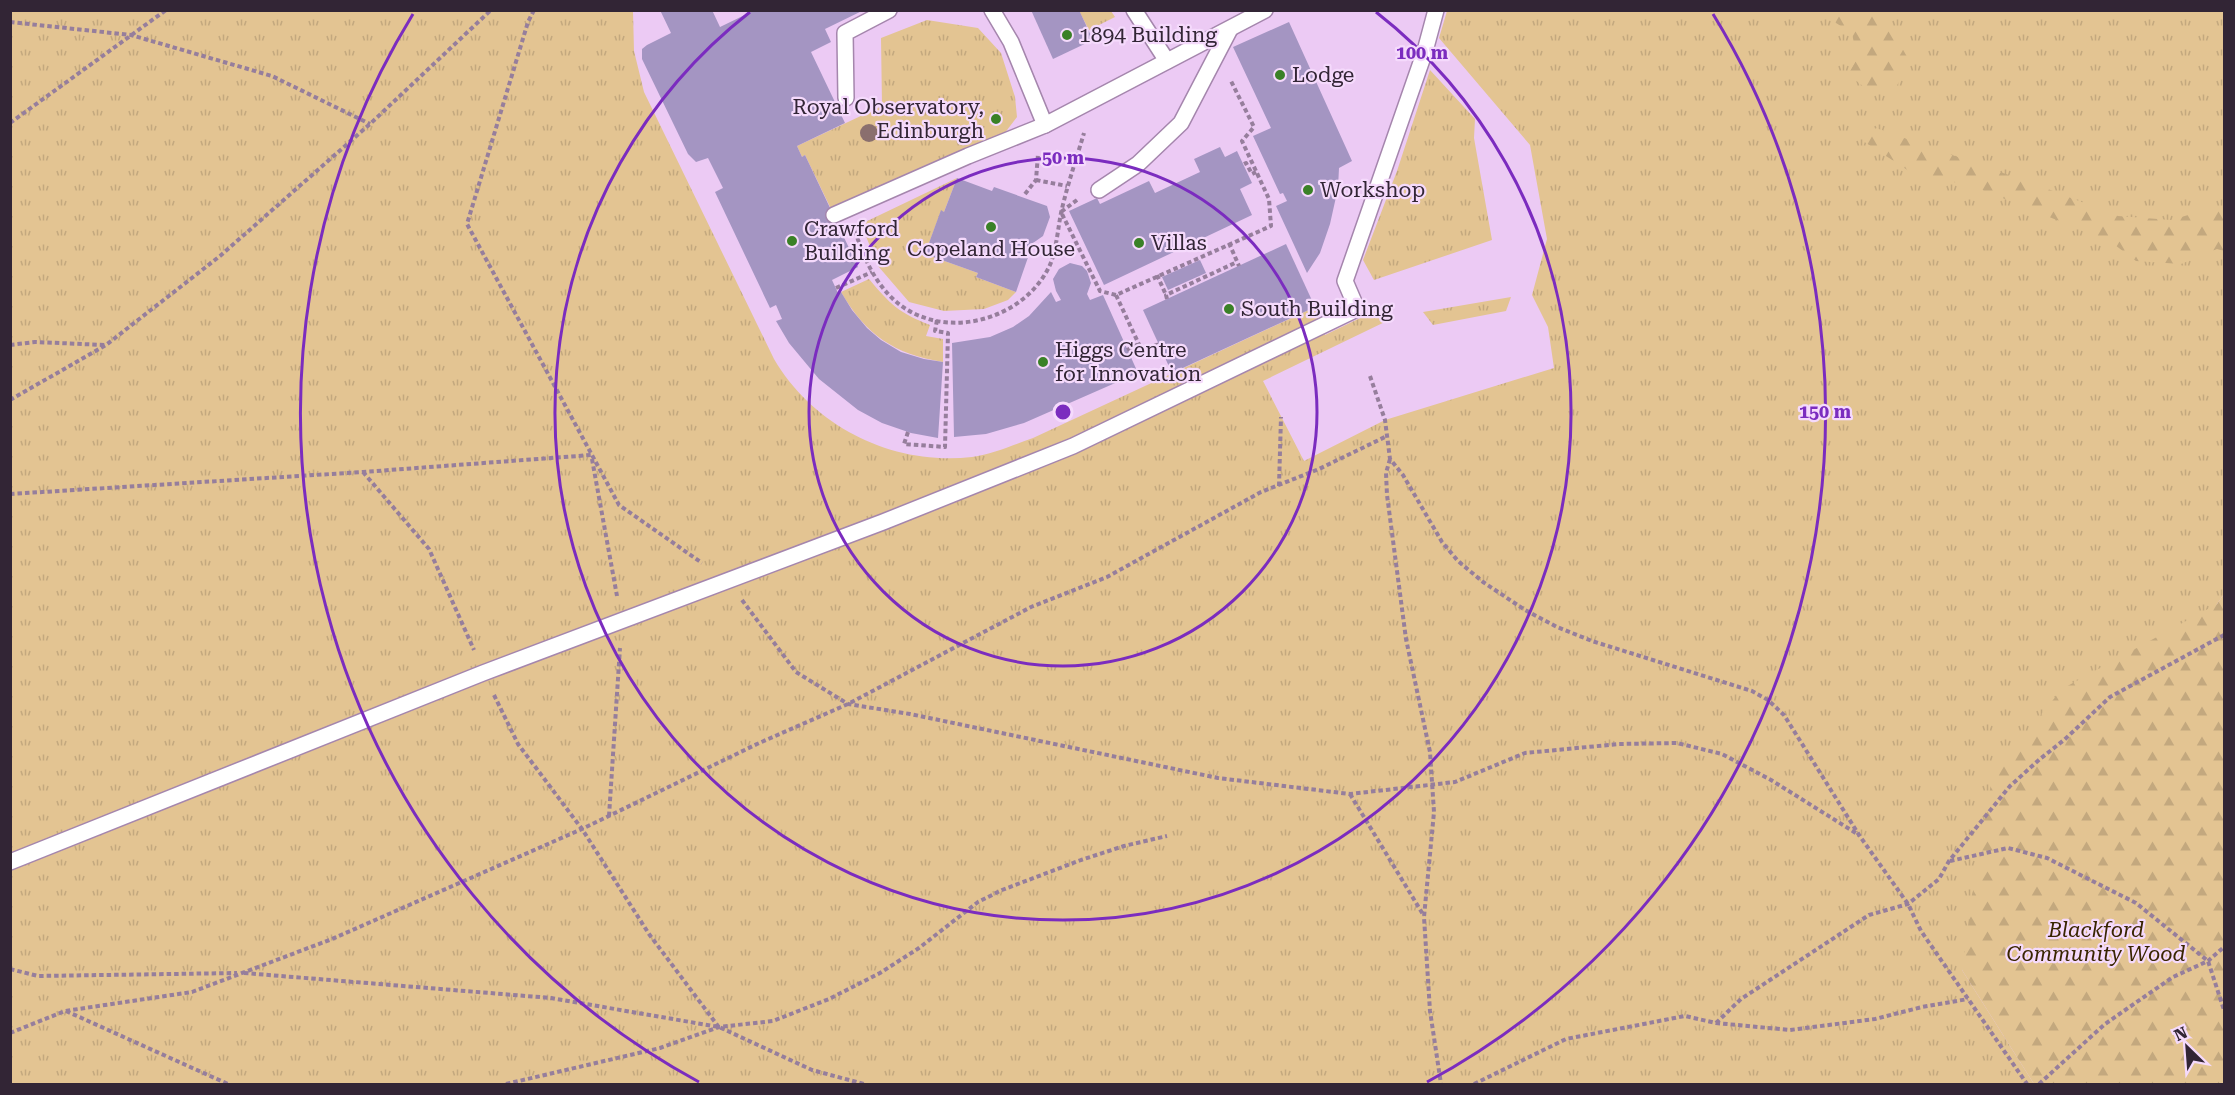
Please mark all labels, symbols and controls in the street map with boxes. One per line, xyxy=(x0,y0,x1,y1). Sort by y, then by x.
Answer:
place label: 1894 Building xyxy=(1079,23,1217,47)
marker: 1894 Building xyxy=(1060,28,1074,42)
text: 100 m xyxy=(1396,42,1449,63)
place label: Lodge xyxy=(1292,63,1354,87)
marker: Lodge xyxy=(1273,68,1287,82)
place label: Royal Observatory, Edinburgh xyxy=(792,95,984,143)
marker: Royal Observatory, Edinburgh xyxy=(989,112,1003,126)
text: 50 m xyxy=(1042,147,1085,168)
place label: Workshop xyxy=(1320,178,1425,202)
marker: Workshop xyxy=(1301,183,1315,197)
place label: Crawford Building xyxy=(804,217,899,265)
marker: Copeland House xyxy=(984,220,998,234)
place label: Villas xyxy=(1151,231,1207,255)
marker: Crawford Building xyxy=(785,234,799,248)
marker: Villas xyxy=(1132,236,1146,250)
place label: Copeland House xyxy=(907,237,1075,261)
place label: South Building xyxy=(1241,297,1393,321)
marker: South Building xyxy=(1222,302,1236,316)
place label: Higgs Centre for Innovation xyxy=(1055,338,1202,386)
marker: Higgs Centre for Innovation xyxy=(1036,355,1050,369)
text: 150 m xyxy=(1799,401,1852,422)
centre of rings xyxy=(1053,402,1073,422)
park label: Blackford Community Wood xyxy=(2006,918,2186,966)
north arrow xyxy=(2157,1017,2217,1077)
text: N xyxy=(2171,1023,2190,1045)

